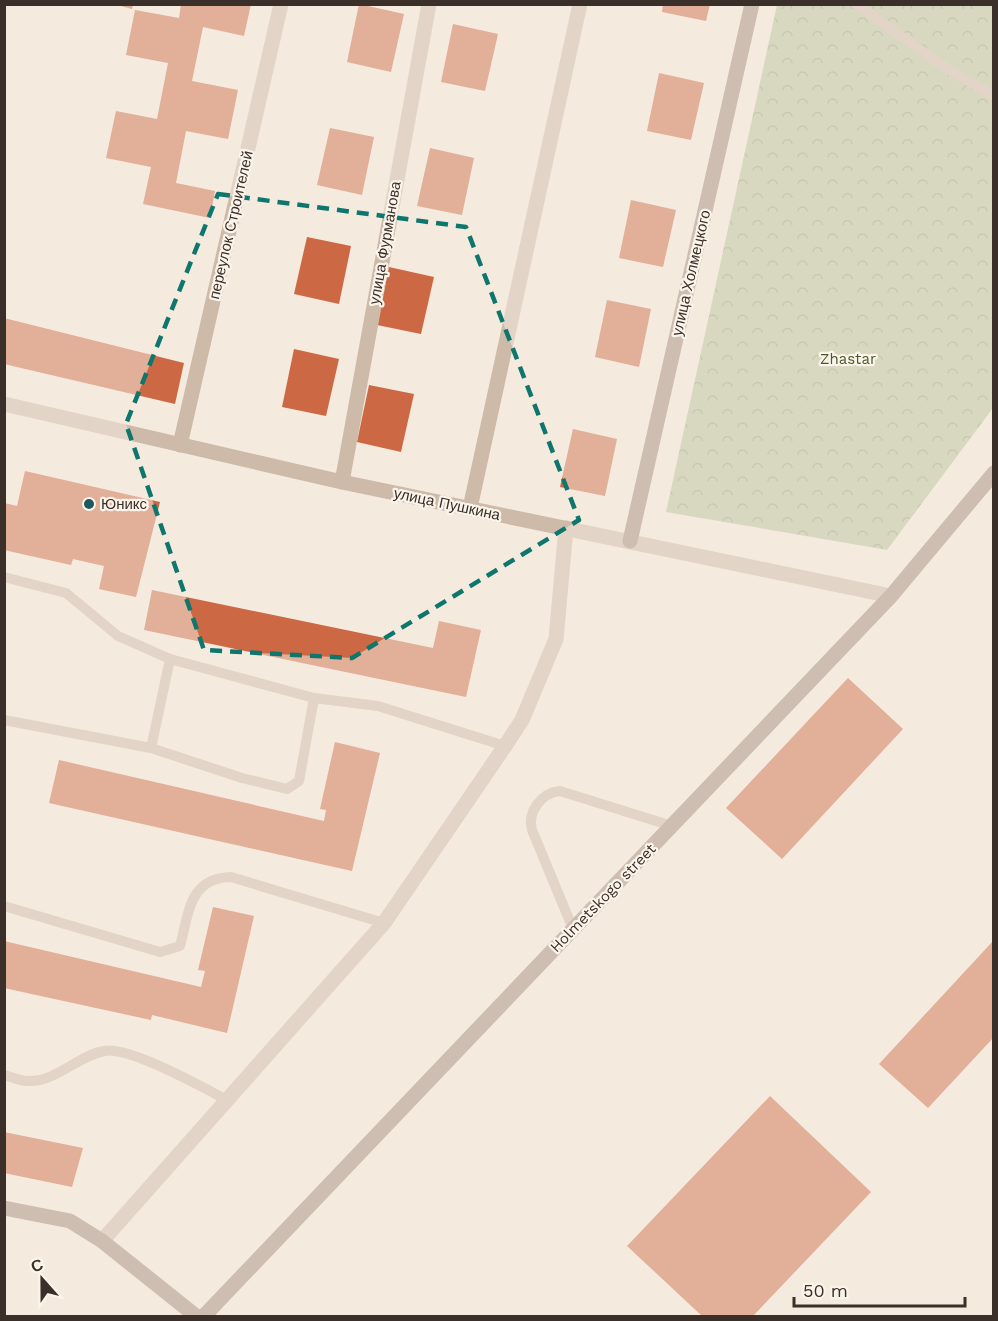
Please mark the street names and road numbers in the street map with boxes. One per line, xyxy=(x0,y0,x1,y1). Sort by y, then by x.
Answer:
street label: переулок Строителей xyxy=(205,149,257,301)
street label: улица Фурманова xyxy=(365,179,405,306)
street label: улица Холмецкого xyxy=(668,208,714,338)
street label: улица Пушкина xyxy=(392,484,502,524)
street label: Holmetskogo street xyxy=(546,839,660,956)

